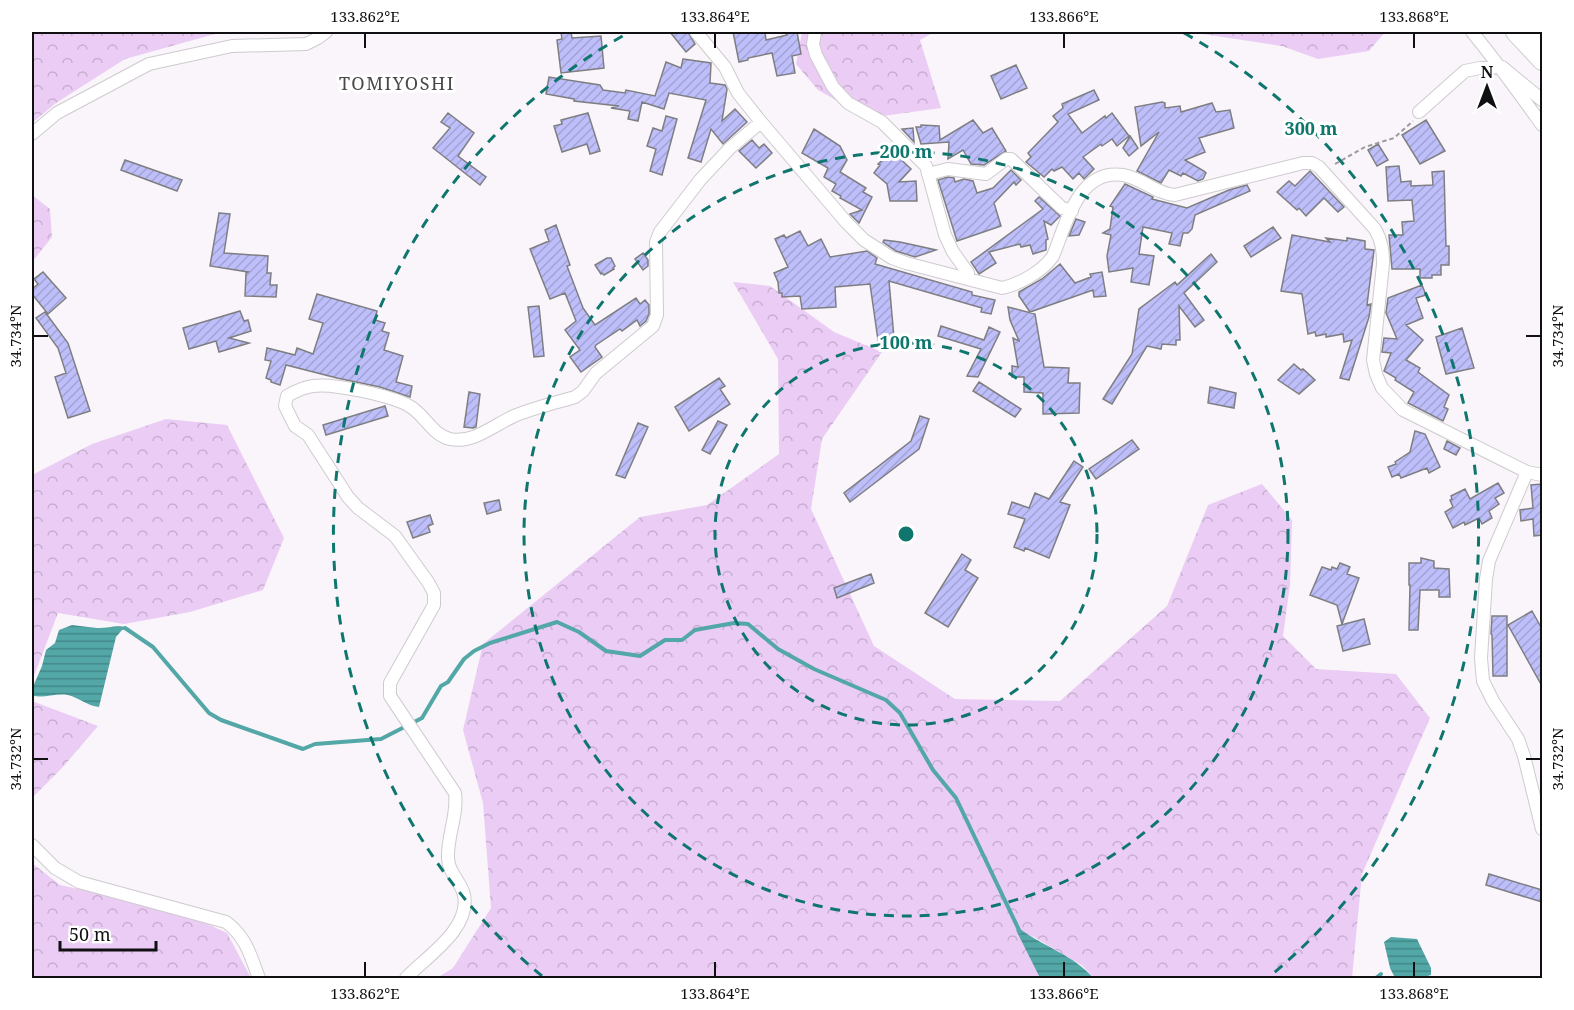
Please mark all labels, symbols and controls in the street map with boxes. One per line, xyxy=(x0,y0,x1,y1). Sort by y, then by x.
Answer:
text: 133.862°E xyxy=(330,6,400,26)
text: 133.864°E xyxy=(680,6,750,26)
text: 133.866°E xyxy=(1029,6,1099,26)
text: 133.868°E xyxy=(1379,6,1449,26)
north arrow xyxy=(1457,57,1517,117)
text: N xyxy=(1481,61,1494,83)
district label: TOMIYOSHI xyxy=(339,71,455,95)
text: 300 m xyxy=(1285,116,1338,140)
text: 200 m xyxy=(880,139,933,163)
text: 34.734°N xyxy=(5,304,25,368)
text: 34.734°N xyxy=(1547,304,1567,368)
text: 100 m xyxy=(880,330,933,354)
centre of rings xyxy=(896,524,916,544)
text: 34.732°N xyxy=(5,727,25,791)
text: 34.732°N xyxy=(1547,727,1567,791)
scale bar xyxy=(60,914,156,952)
text: 50 m xyxy=(69,922,111,946)
text: 133.862°E xyxy=(330,983,400,1003)
text: 133.864°E xyxy=(680,983,750,1003)
text: 133.866°E xyxy=(1029,983,1099,1003)
text: 133.868°E xyxy=(1379,983,1449,1003)

